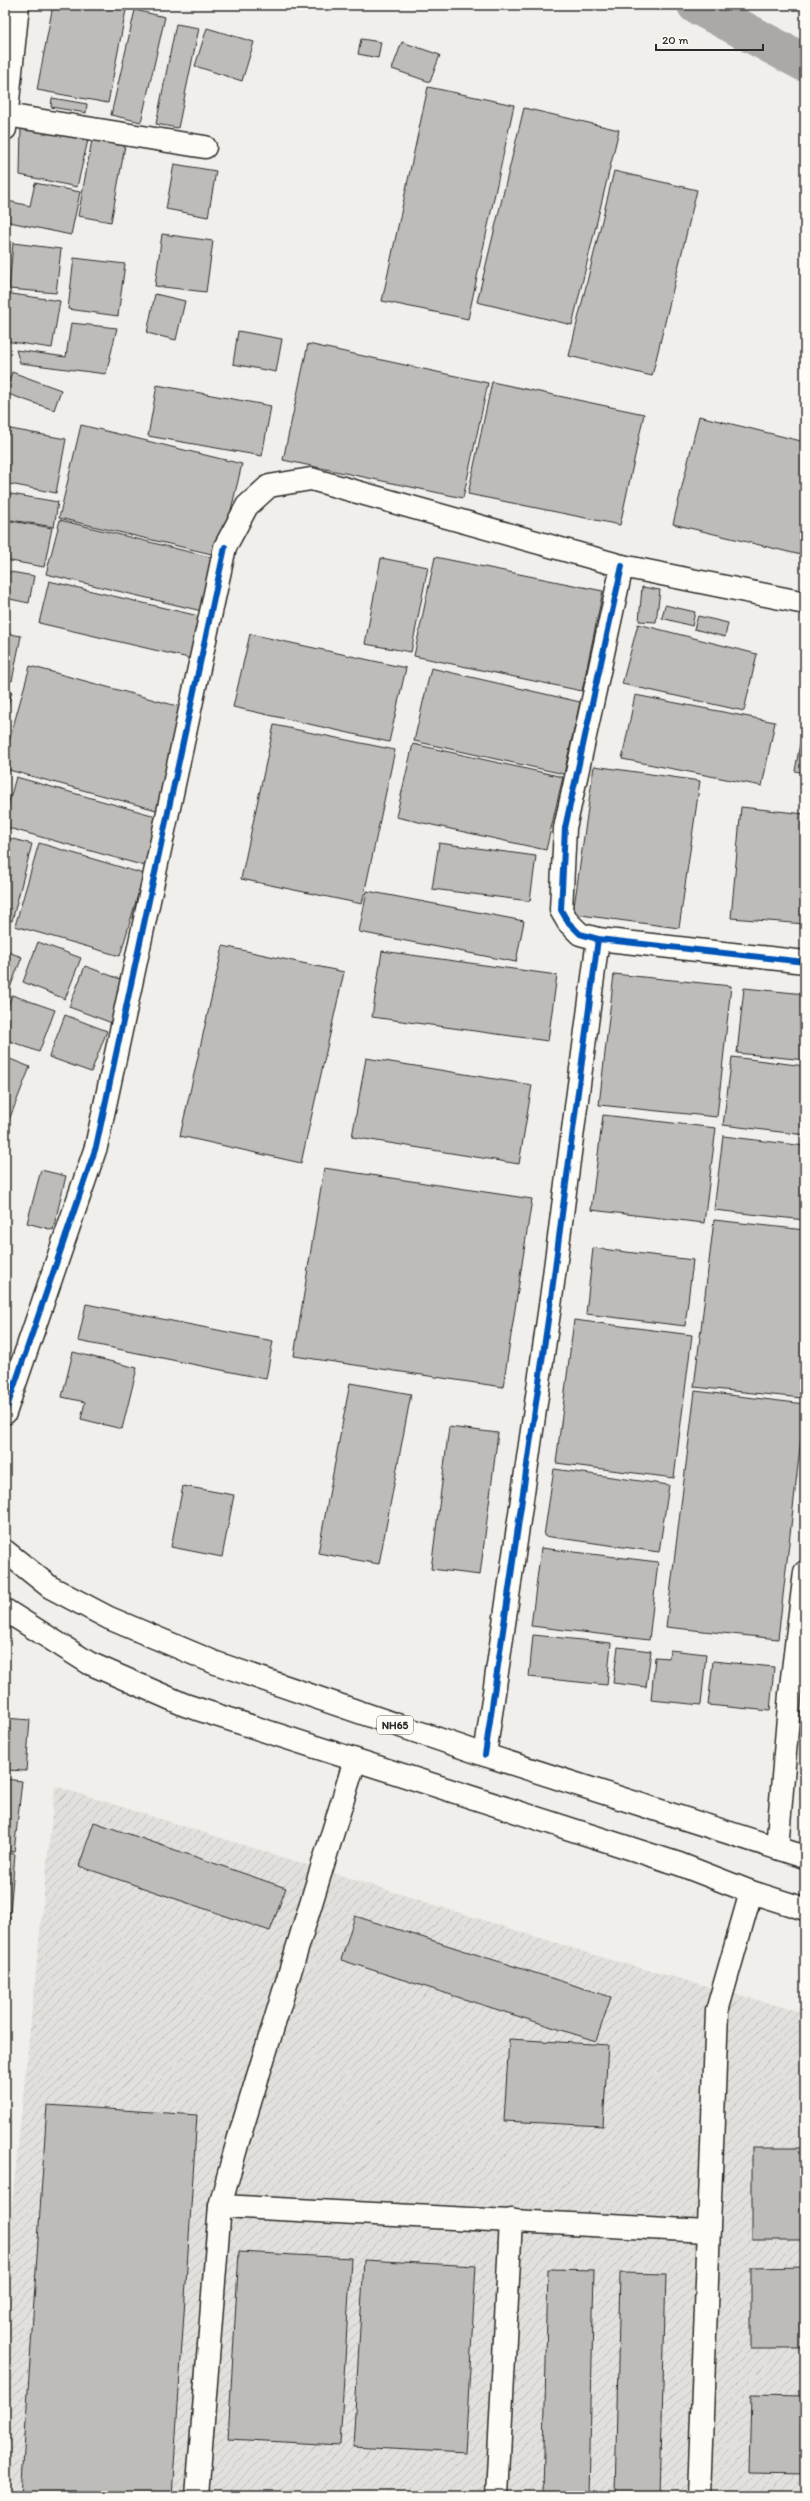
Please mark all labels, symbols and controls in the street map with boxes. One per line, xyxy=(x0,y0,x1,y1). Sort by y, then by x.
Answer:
scale bar xyxy=(656,26,763,52)
text: 20 m xyxy=(662,33,689,47)
road number: NH65 xyxy=(377,1716,413,1734)

